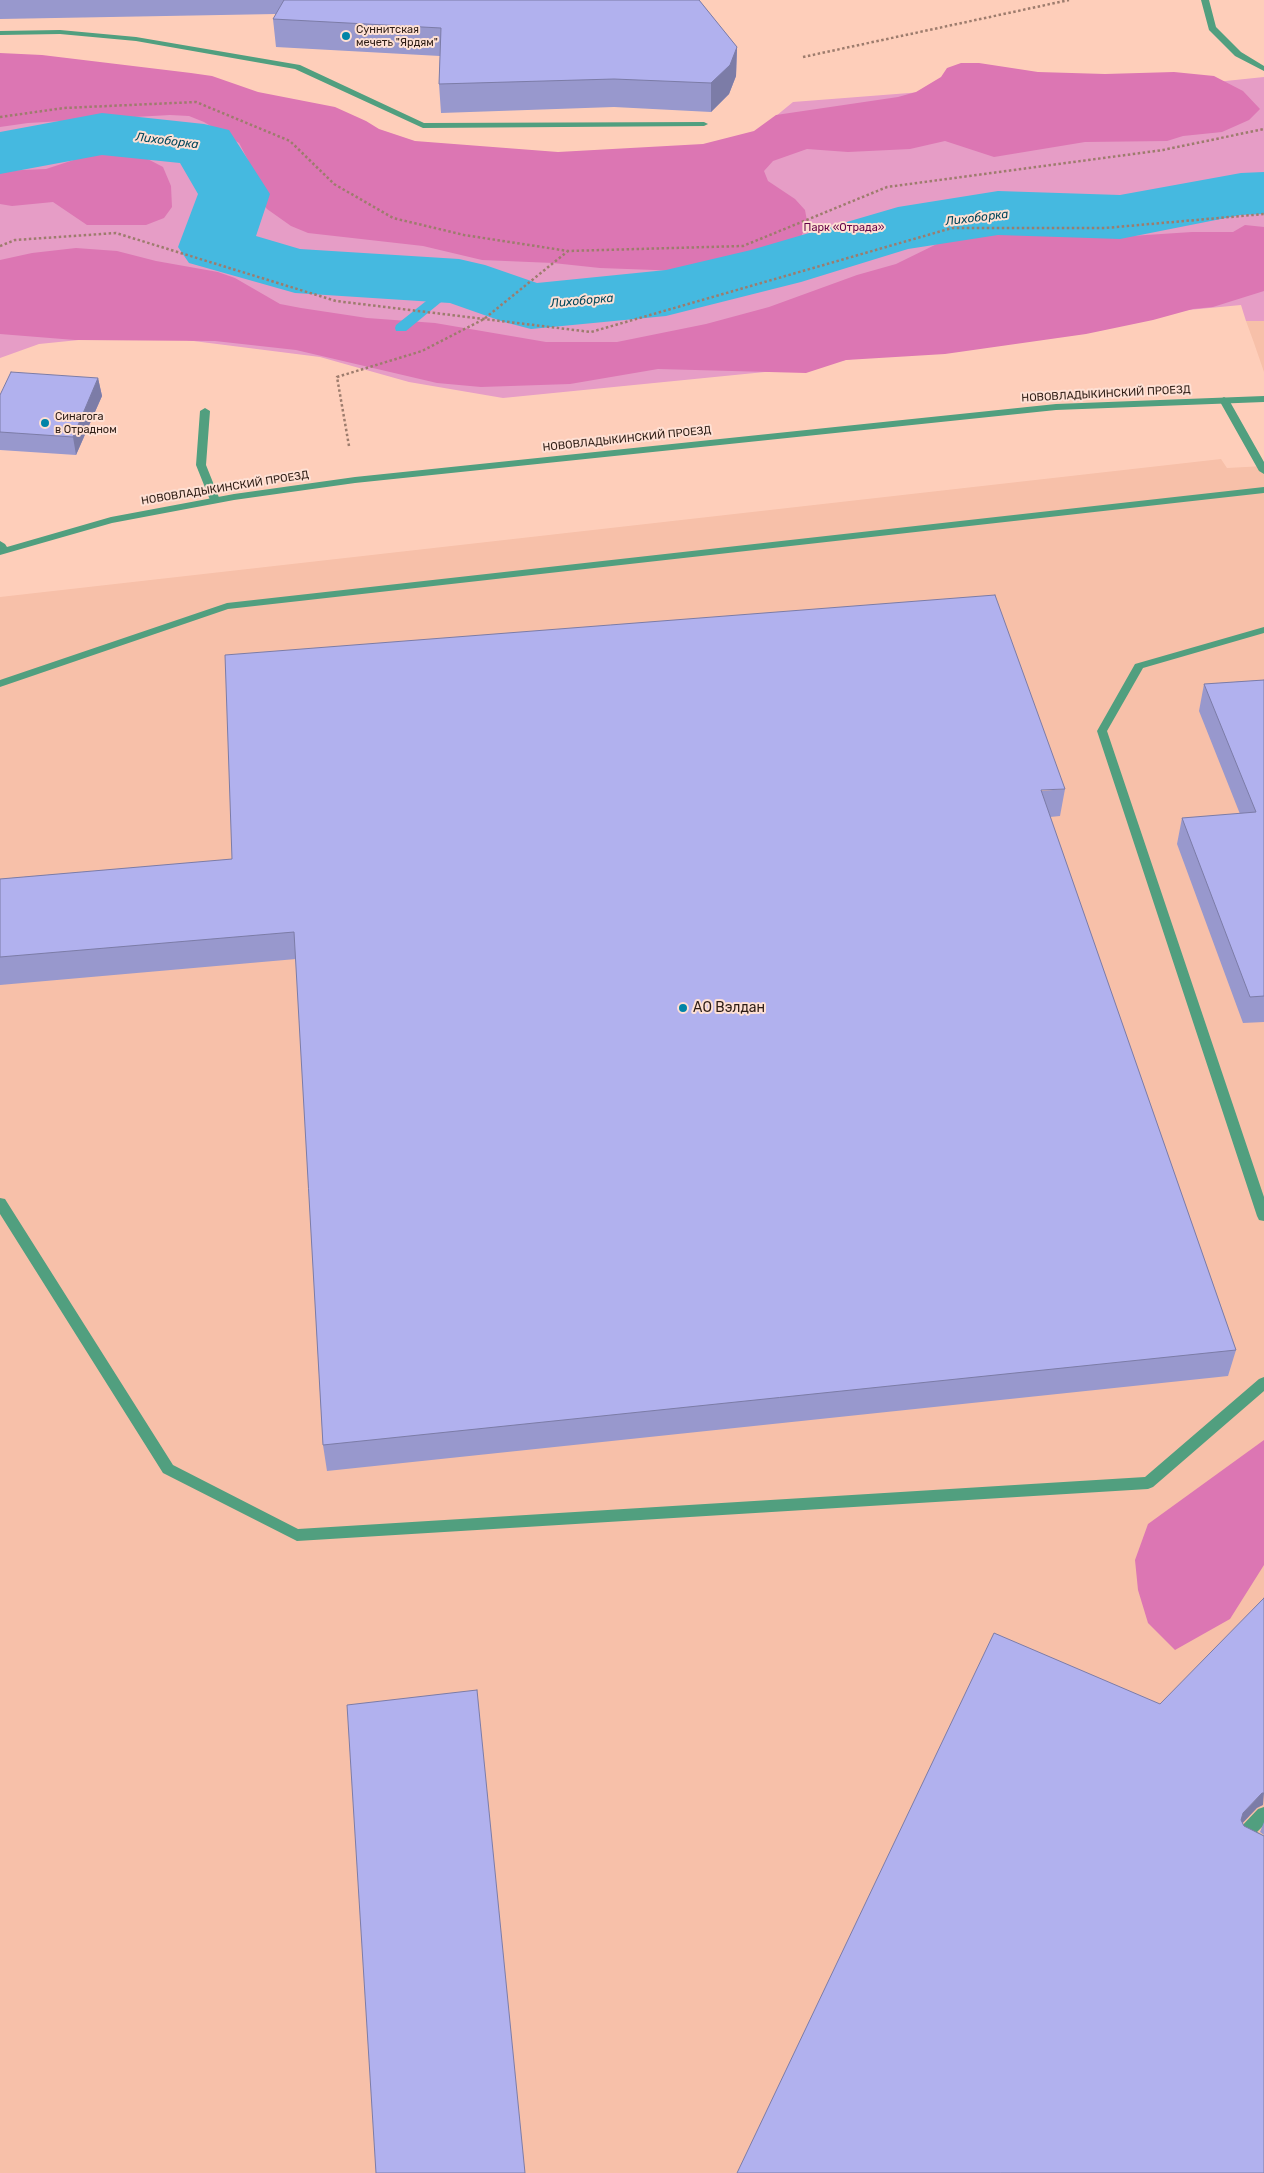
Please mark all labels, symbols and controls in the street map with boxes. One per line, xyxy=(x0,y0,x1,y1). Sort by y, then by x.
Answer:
place label: Суннитская мечеть "Ярдям" xyxy=(356,23,438,49)
marker: Суннитская мечеть "Ярдям" xyxy=(340,30,352,42)
water label: Лихоборка xyxy=(135,130,199,152)
water label: Лихоборка xyxy=(945,207,1009,229)
park label: Парк «Отрада» xyxy=(804,221,884,235)
water label: Лихоборка xyxy=(550,291,614,311)
street label: НОВОВЛАДЫКИНСКИЙ ПРОЕЗД xyxy=(1021,383,1191,405)
place label: Синагога в Отрадном xyxy=(55,410,117,436)
marker: Синагога в Отрадном xyxy=(39,417,51,429)
street label: НОВОВЛАДЫКИНСКИЙ ПРОЕЗД xyxy=(542,424,712,454)
street label: НОВОВЛАДЫКИНСКИЙ ПРОЕЗД xyxy=(140,468,310,508)
place label: АО Вэлдан xyxy=(693,1000,765,1016)
marker: АО Вэлдан xyxy=(677,1002,689,1014)

